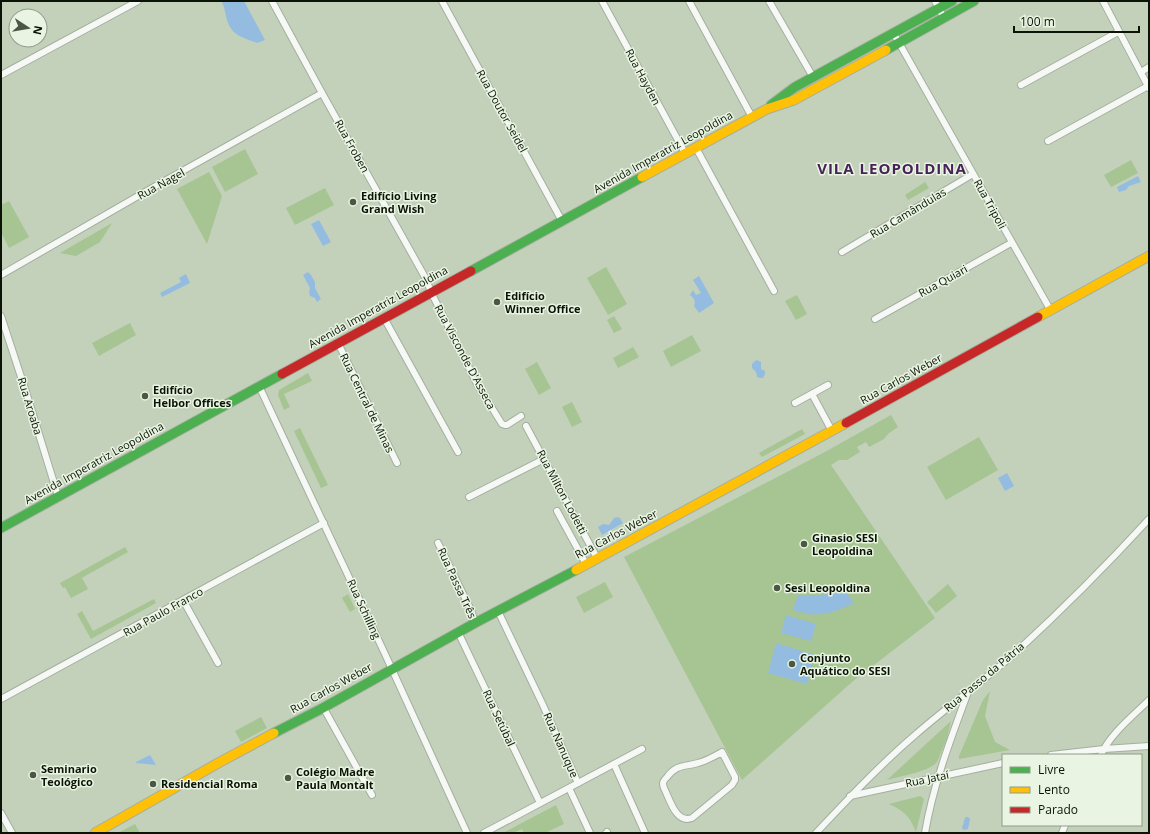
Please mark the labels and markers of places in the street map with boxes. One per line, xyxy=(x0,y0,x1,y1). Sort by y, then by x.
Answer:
place label: Edifício Living Grand Wish xyxy=(361,188,437,216)
marker: Edifício Living Grand Wish xyxy=(348,197,358,207)
place label: Edifício Winner Office xyxy=(505,288,581,316)
marker: Edifício Winner Office xyxy=(492,297,502,307)
place label: Edifício Helbor Offices xyxy=(153,382,232,410)
marker: Edifício Helbor Offices xyxy=(140,391,150,401)
place label: Ginasio SESI Leopoldina xyxy=(812,530,878,558)
marker: Ginasio SESI Leopoldina xyxy=(799,539,809,549)
place label: Sesi Leopoldina xyxy=(785,580,870,595)
marker: Sesi Leopoldina xyxy=(772,583,782,593)
place label: Conjunto Aquático do SESI xyxy=(800,650,890,678)
marker: Conjunto Aquático do SESI xyxy=(787,659,797,669)
place label: Seminario Teológico xyxy=(41,761,97,789)
place label: Colégio Madre Paula Montalt xyxy=(296,764,375,792)
marker: Seminario Teológico xyxy=(28,770,38,780)
marker: Colégio Madre Paula Montalt xyxy=(283,773,293,783)
place label: Residencial Roma xyxy=(161,776,258,791)
marker: Residencial Roma xyxy=(148,779,158,789)

